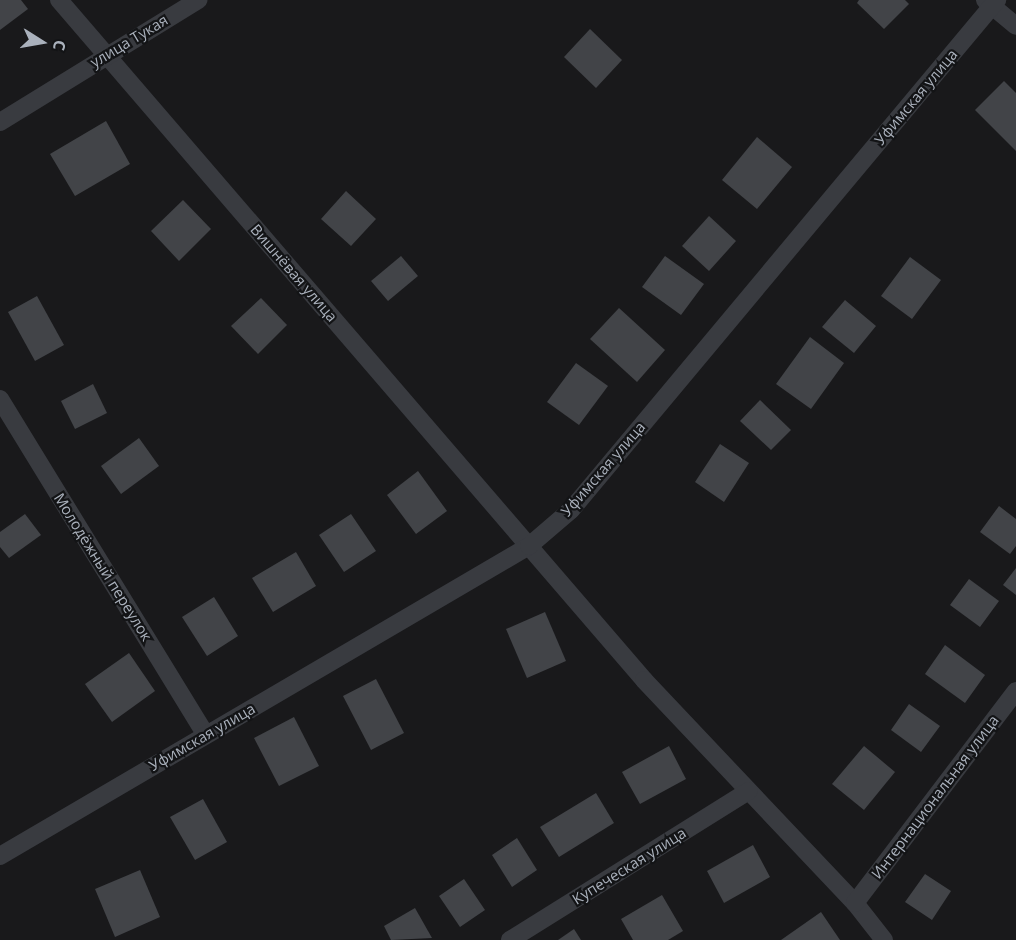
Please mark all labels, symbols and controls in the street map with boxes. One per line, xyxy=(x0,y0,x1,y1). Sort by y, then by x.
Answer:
street label: улица Тукая xyxy=(87,11,171,71)
north arrow xyxy=(12,12,72,72)
text: С xyxy=(48,38,71,53)
street label: Уфимская улица xyxy=(871,45,961,149)
street label: Вишнёвая улица xyxy=(247,221,341,325)
street label: Уфимская улица xyxy=(557,418,649,520)
street label: Молодёжный переулок xyxy=(50,490,156,644)
street label: Уфимская улица xyxy=(146,699,258,775)
street label: Интернациональная улица xyxy=(868,712,1002,882)
street label: Купеческая улица xyxy=(569,824,689,908)

